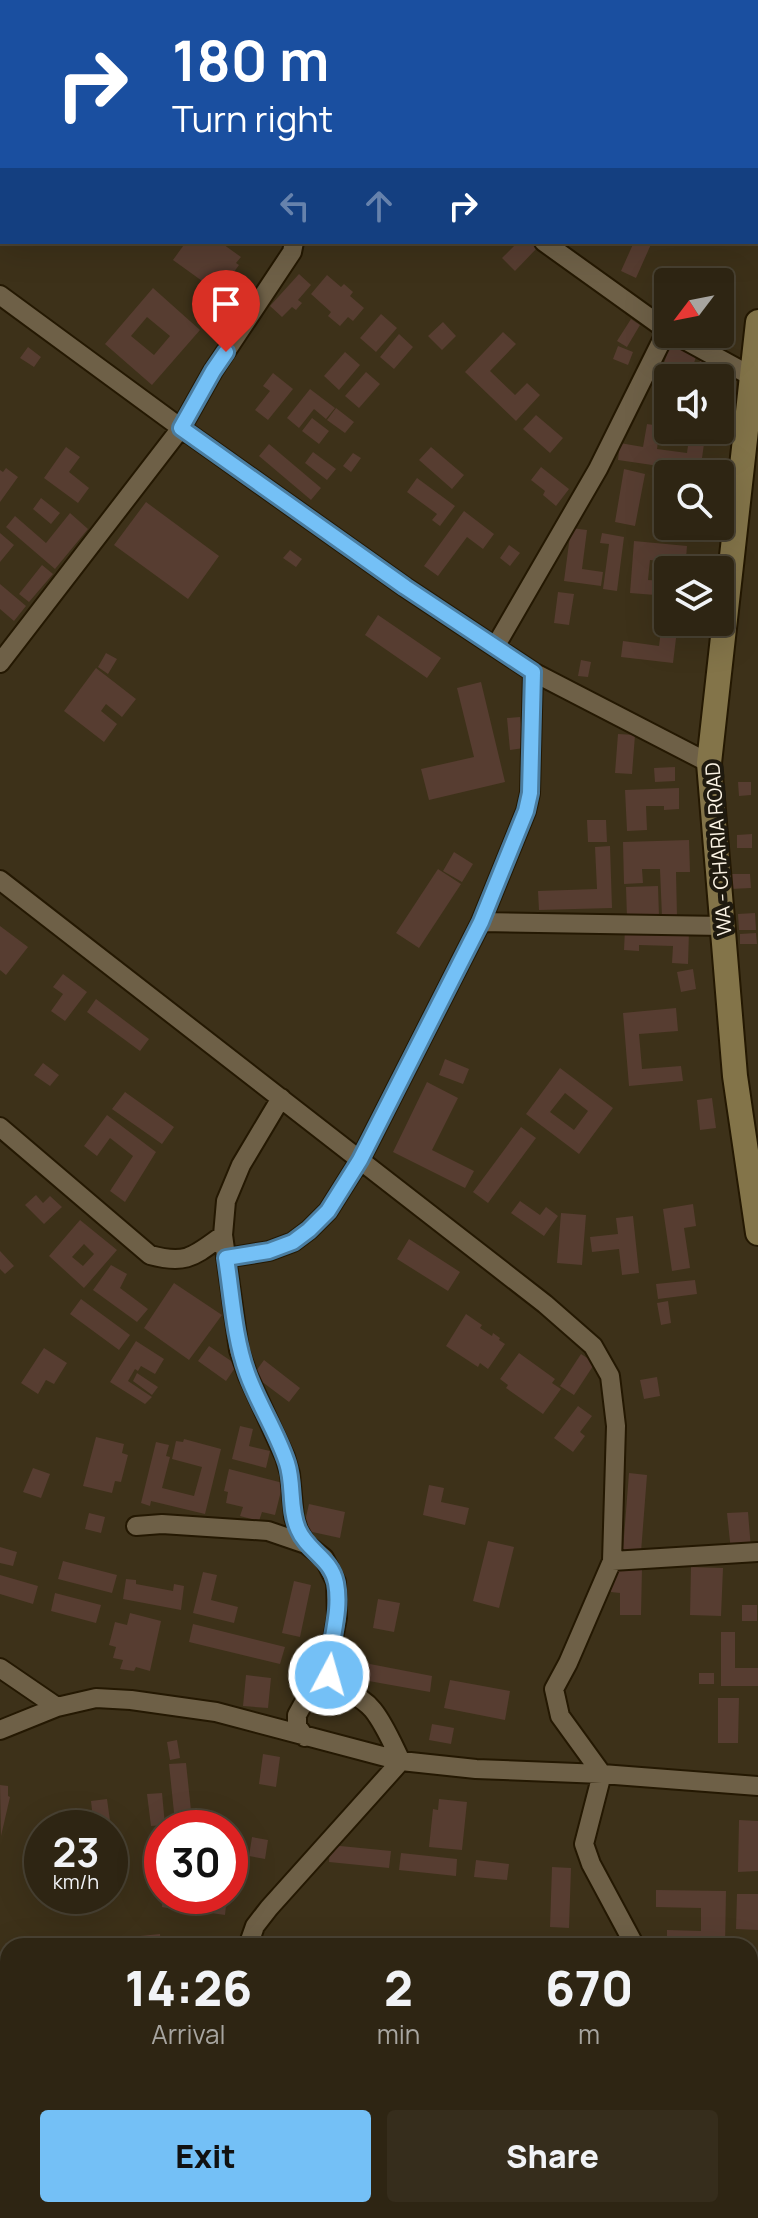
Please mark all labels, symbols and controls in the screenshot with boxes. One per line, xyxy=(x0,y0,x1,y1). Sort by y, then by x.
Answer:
text: 180 m xyxy=(172,21,329,98)
icon: right xyxy=(40,32,144,136)
text: Turn right xyxy=(172,94,333,143)
icon: left xyxy=(273,184,317,228)
icon: ahead xyxy=(357,184,401,228)
icon: right xyxy=(441,184,485,228)
north arrow xyxy=(654,268,734,348)
map controls xyxy=(654,268,734,636)
pin xyxy=(192,270,260,352)
icon: arrive xyxy=(204,282,248,326)
button: sound xyxy=(654,364,734,444)
button: search xyxy=(654,460,734,540)
button: layers xyxy=(654,556,734,636)
street label: WA - CHARIA ROAD xyxy=(698,761,738,937)
position arrow xyxy=(287,1633,371,1717)
speed limit sign: 30 xyxy=(144,1810,248,1914)
text: 23 xyxy=(52,1824,100,1879)
text: km/h xyxy=(53,1868,99,1895)
text: 14:26 xyxy=(125,1955,252,2020)
text: 2 xyxy=(384,1955,413,2020)
text: 670 xyxy=(545,1955,633,2020)
text: Arrival xyxy=(151,2016,225,2052)
text: min xyxy=(377,2016,420,2052)
text: m xyxy=(578,2016,600,2052)
button: Exit xyxy=(40,2110,371,2202)
button: Share xyxy=(387,2110,718,2202)

